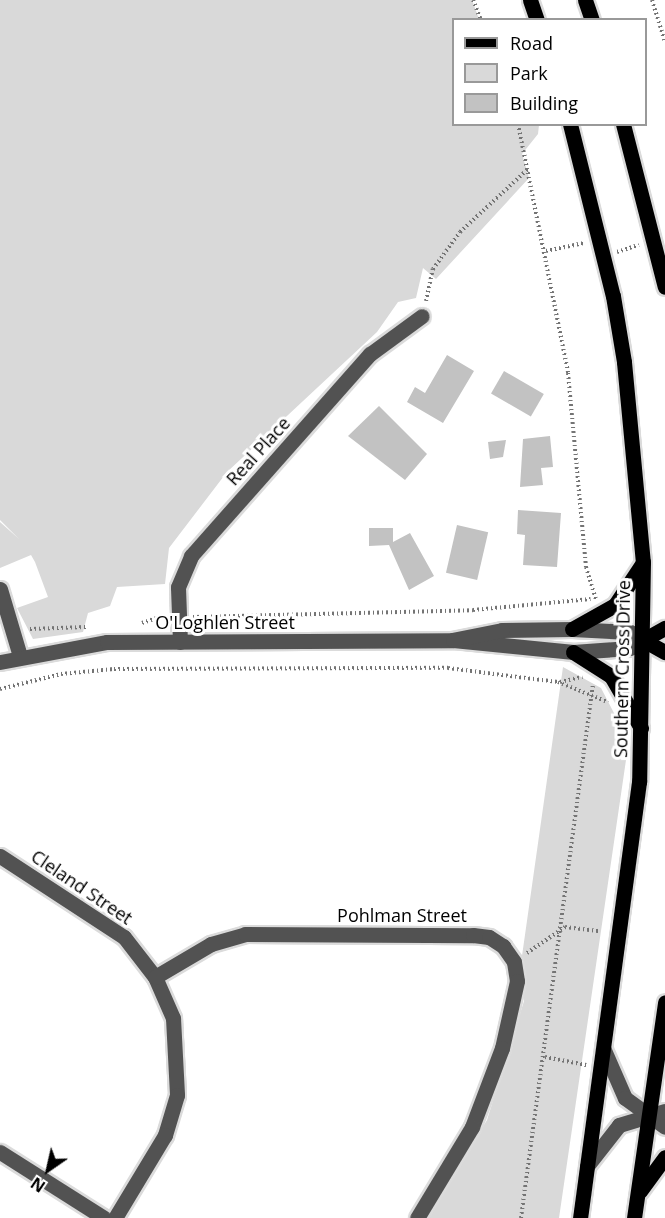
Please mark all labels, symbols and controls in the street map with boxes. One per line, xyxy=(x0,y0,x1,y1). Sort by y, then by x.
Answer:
legend xyxy=(452,18,647,126)
text: Road xyxy=(510,31,553,55)
text: Park xyxy=(510,61,548,85)
text: Building xyxy=(510,91,578,115)
street label: Real Place xyxy=(222,412,294,490)
street label: Southern Cross Drive xyxy=(610,580,634,758)
street label: O'Loghlen Street xyxy=(155,611,295,633)
street label: Cleland Street xyxy=(27,845,137,929)
street label: Pohlman Street xyxy=(337,904,467,926)
north arrow xyxy=(18,1140,78,1200)
text: N xyxy=(26,1172,49,1198)

